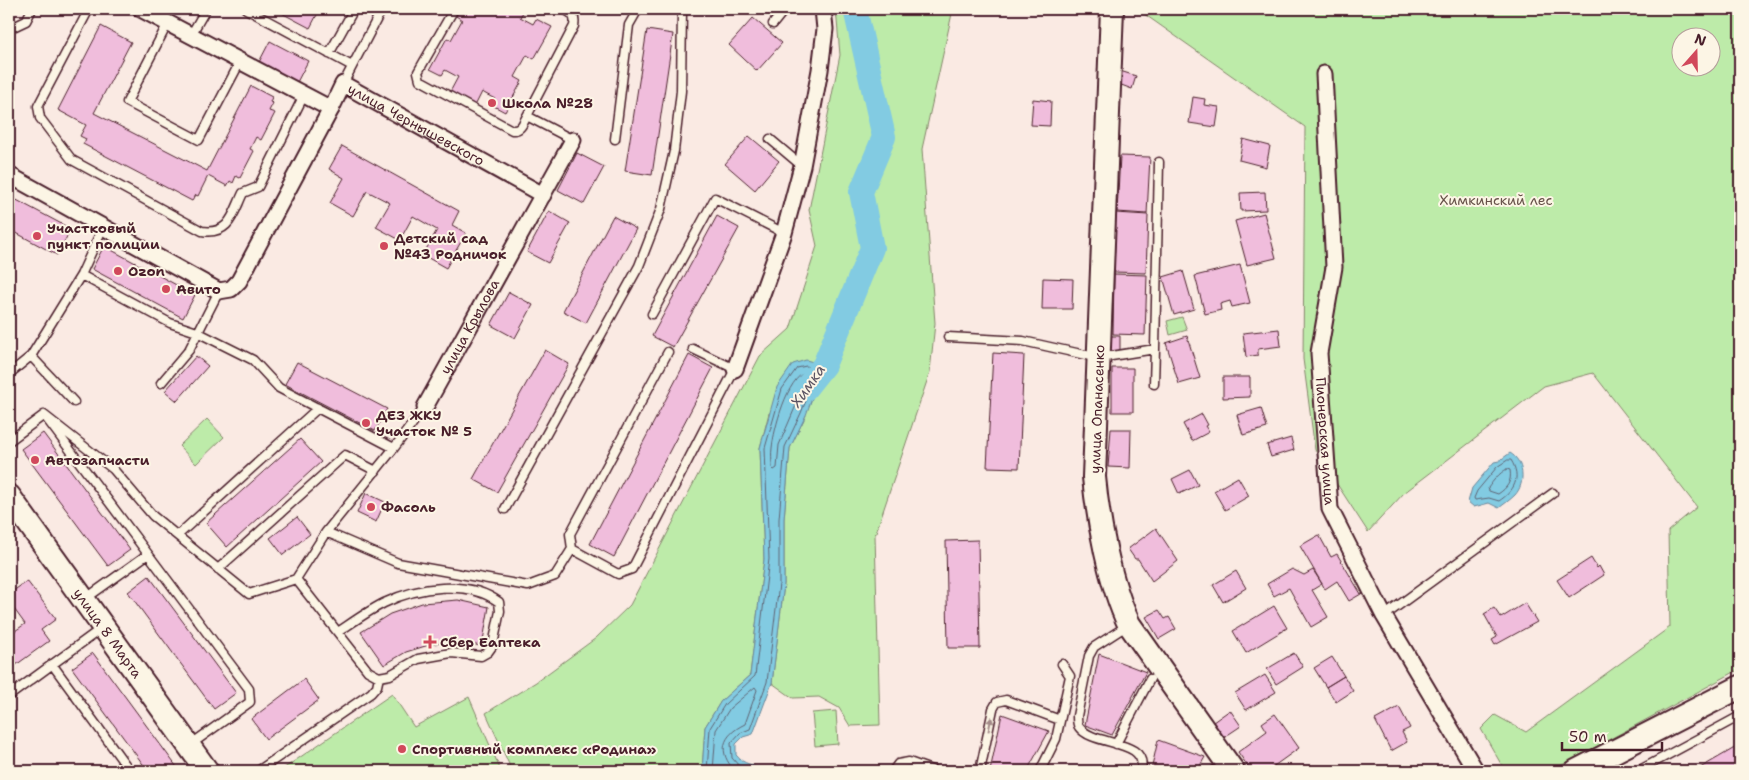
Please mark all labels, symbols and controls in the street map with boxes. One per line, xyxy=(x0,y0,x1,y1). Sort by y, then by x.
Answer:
north arrow xyxy=(1672,28,1722,78)
text: N xyxy=(1692,29,1709,50)
street label: улица Чернышевского xyxy=(345,79,488,170)
place label: Школа №28 xyxy=(502,94,593,112)
marker: Школа №28 xyxy=(486,97,498,109)
park label: Химкинский лес xyxy=(1439,191,1553,209)
place label: Участковый пункт полиции xyxy=(47,219,160,253)
place label: Детский сад №43 Родничок xyxy=(394,229,507,263)
marker: Участковый пункт полиции xyxy=(31,230,43,242)
marker: Детский сад №43 Родничок xyxy=(378,240,390,252)
place label: Ozon xyxy=(128,262,165,280)
marker: Ozon xyxy=(112,265,124,277)
street label: улица Крылова xyxy=(436,276,503,377)
place label: Авито xyxy=(176,280,221,298)
marker: Авито xyxy=(160,283,172,295)
street label: улица Опанасенко xyxy=(1086,344,1108,474)
water label: Химка xyxy=(785,361,830,412)
street label: Пионерская улица xyxy=(1312,377,1339,506)
place label: ДЕЗ ЖКУ Участок № 5 xyxy=(376,406,472,440)
marker: ДЕЗ ЖКУ Участок № 5 xyxy=(360,417,372,429)
place label: Автозапчасти xyxy=(45,451,150,469)
marker: Автозапчасти xyxy=(29,454,41,466)
place label: Фасоль xyxy=(381,498,436,516)
marker: Фасоль xyxy=(365,501,377,513)
street label: улица 8 Марта xyxy=(69,585,146,682)
place label: Сбер Еаптека xyxy=(440,633,541,651)
marker: Сбер Еаптека xyxy=(424,636,436,648)
one-way arrow xyxy=(986,716,994,731)
scale bar xyxy=(1562,720,1662,752)
text: 50 m xyxy=(1569,727,1607,747)
place label: Спортивный комплекс «Родина» xyxy=(412,740,657,758)
marker: Спортивный комплекс «Родина» xyxy=(396,743,408,755)

